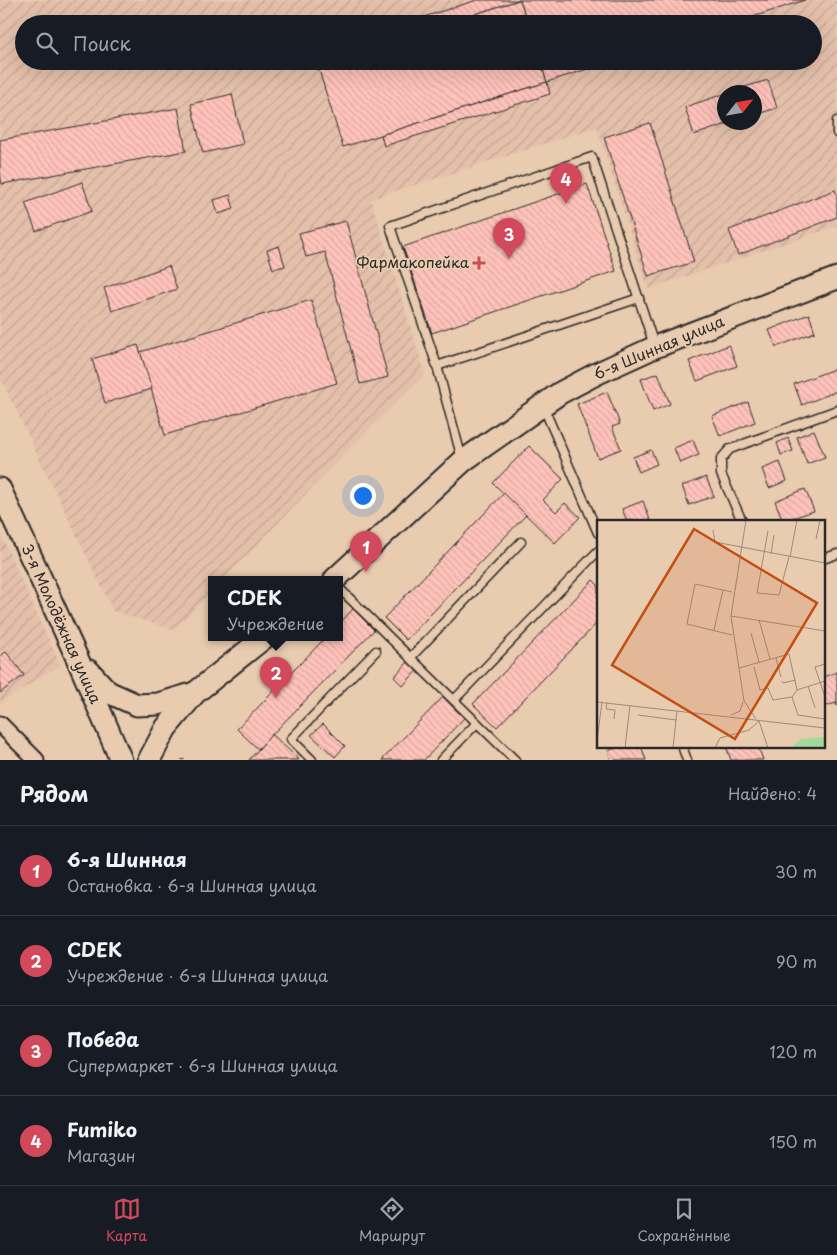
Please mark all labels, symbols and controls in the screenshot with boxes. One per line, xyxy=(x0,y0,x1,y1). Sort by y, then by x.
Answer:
search box xyxy=(15,15,822,70)
icon: search xyxy=(33,29,61,57)
text: Поиск xyxy=(73,29,131,57)
north arrow xyxy=(717,85,762,130)
pin: 4 xyxy=(550,163,582,204)
pin: 3 xyxy=(493,218,525,259)
place label: Фармакопейка xyxy=(357,250,470,273)
marker: Фармакопейка xyxy=(473,257,485,269)
street label: 6-я Шинная улица xyxy=(589,308,728,385)
your location xyxy=(350,483,376,509)
inset map xyxy=(597,520,824,748)
pin: 1 xyxy=(350,531,382,572)
street label: 3-я Молодёжная улица xyxy=(17,540,108,707)
popup xyxy=(208,576,343,641)
text: CDEK xyxy=(227,583,282,611)
text: Учреждение xyxy=(227,611,324,635)
pin: 2 xyxy=(260,657,292,698)
text: Рядом xyxy=(20,777,88,809)
text: Найдено: 4 xyxy=(728,781,817,805)
text: 6-я Шинная xyxy=(67,845,187,873)
text: 1 xyxy=(32,859,40,883)
text: 30 m xyxy=(775,859,817,883)
text: Остановка · 6-я Шинная улица xyxy=(67,873,317,897)
text: CDEK xyxy=(67,935,122,963)
text: 2 xyxy=(30,949,42,973)
text: 90 m xyxy=(776,949,817,973)
text: Учреждение · 6-я Шинная улица xyxy=(67,963,328,987)
text: Победа xyxy=(67,1025,139,1053)
text: 3 xyxy=(31,1039,41,1063)
text: 120 m xyxy=(770,1039,817,1063)
text: Супермаркет · 6-я Шинная улица xyxy=(67,1053,338,1077)
text: Fumiko xyxy=(67,1115,137,1143)
text: 4 xyxy=(31,1129,41,1153)
text: 150 m xyxy=(769,1129,817,1153)
text: Магазин xyxy=(67,1143,136,1167)
tab: Карта xyxy=(106,1195,147,1246)
tab: Маршрут xyxy=(359,1195,425,1246)
tab: Сохранённые xyxy=(637,1195,731,1246)

